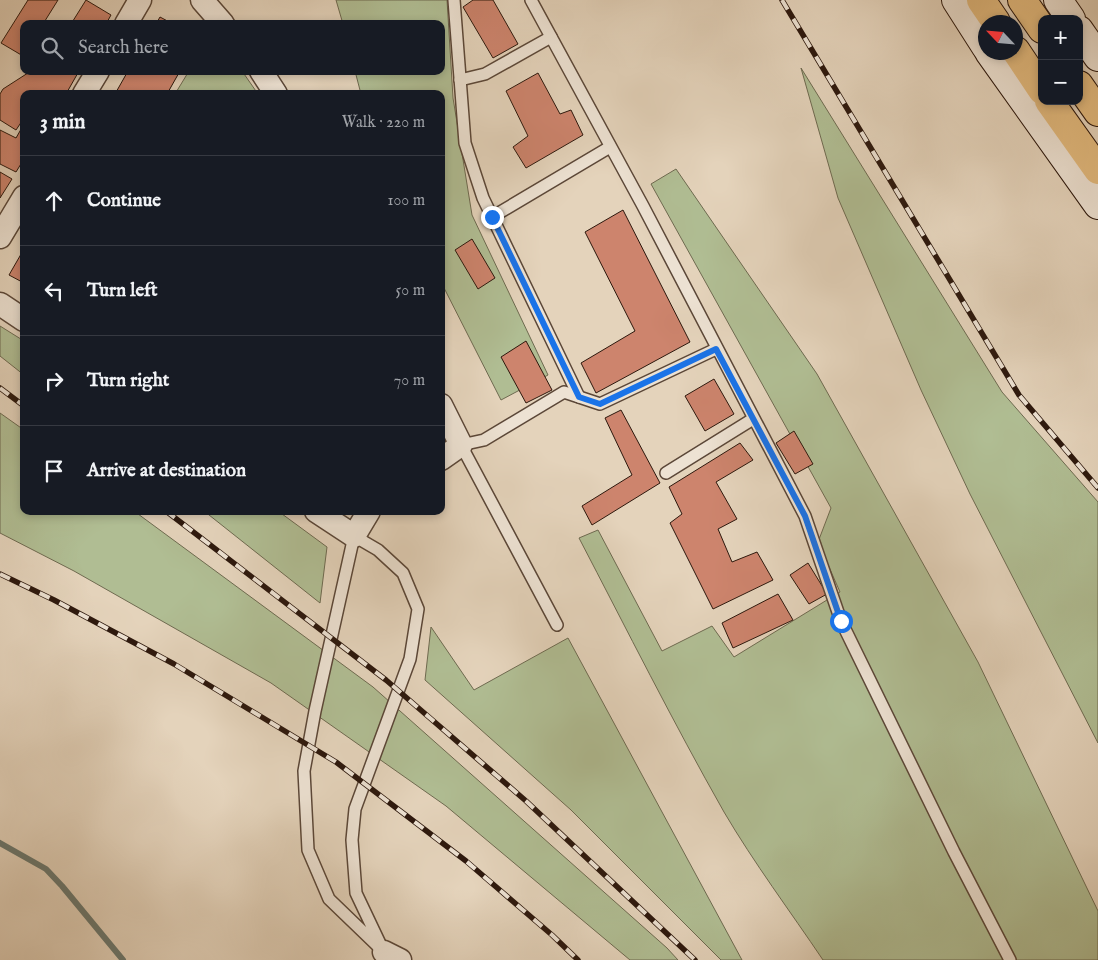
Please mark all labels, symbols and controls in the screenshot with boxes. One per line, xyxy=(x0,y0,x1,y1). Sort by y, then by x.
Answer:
north arrow xyxy=(978,15,1023,60)
map controls xyxy=(1038,15,1083,105)
button: + xyxy=(1038,15,1083,60)
search box xyxy=(20,20,445,75)
icon: search xyxy=(38,34,66,62)
text: Search here xyxy=(78,36,169,60)
button: − xyxy=(1038,60,1083,105)
text: 3 min xyxy=(40,109,85,136)
text: Walk · 220 m xyxy=(342,113,425,133)
icon: ahead xyxy=(40,187,68,215)
text: Continue xyxy=(87,189,161,213)
text: 100 m xyxy=(388,191,425,211)
route end xyxy=(481,206,504,229)
icon: left xyxy=(40,277,68,305)
text: Turn left xyxy=(87,279,158,303)
text: 50 m xyxy=(396,281,425,301)
icon: right xyxy=(40,367,68,395)
text: Turn right xyxy=(87,369,169,393)
text: 70 m xyxy=(394,371,425,391)
icon: arrive xyxy=(40,457,68,485)
text: Arrive at destination xyxy=(87,459,246,483)
route start xyxy=(830,610,853,633)

